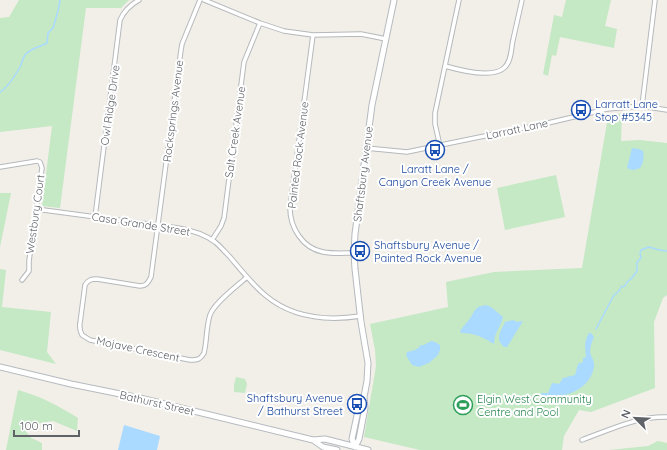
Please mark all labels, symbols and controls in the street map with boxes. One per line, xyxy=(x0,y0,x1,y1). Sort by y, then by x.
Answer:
street label: Rocksprings Avenue xyxy=(160,59,186,163)
street label: Owl Ridge Drive xyxy=(97,64,123,146)
street label: Salt Creek Avenue xyxy=(222,85,248,179)
place label: Larratt Lane Stop #5345 xyxy=(595,97,658,124)
bus stop icon: Larratt Lane Stop #5345 xyxy=(570,99,592,121)
street label: Painted Rock Avenue xyxy=(284,101,312,209)
street label: Larratt Lane xyxy=(485,116,549,142)
street label: Shaftsbury Avenue xyxy=(350,125,376,223)
bus stop icon: Laratt Lane / Canyon Creek Avenue xyxy=(424,139,446,161)
place label: Laratt Lane / Canyon Creek Avenue xyxy=(379,162,491,189)
street label: Westbury Court xyxy=(22,173,48,255)
street label: Casa Grande Street xyxy=(91,209,191,239)
place label: Shaftsbury Avenue / Painted Rock Avenue xyxy=(374,238,482,265)
bus stop icon: Shaftsbury Avenue / Painted Rock Avenue xyxy=(349,240,371,262)
street label: Mojave Crescent xyxy=(95,333,181,365)
street label: Bathurst Street xyxy=(118,388,196,418)
place label: Shaftsbury Avenue / Bathurst Street xyxy=(247,391,343,418)
place label: Elgin West Community Centre and Pool xyxy=(477,392,592,419)
bus stop icon: Shaftsbury Avenue / Bathurst Street xyxy=(346,393,368,415)
sports icon: Elgin West Community Centre and Pool xyxy=(452,394,474,416)
north arrow xyxy=(615,398,655,438)
text: N xyxy=(618,407,634,420)
scale bar xyxy=(14,412,79,438)
text: 100 m xyxy=(20,418,53,433)

